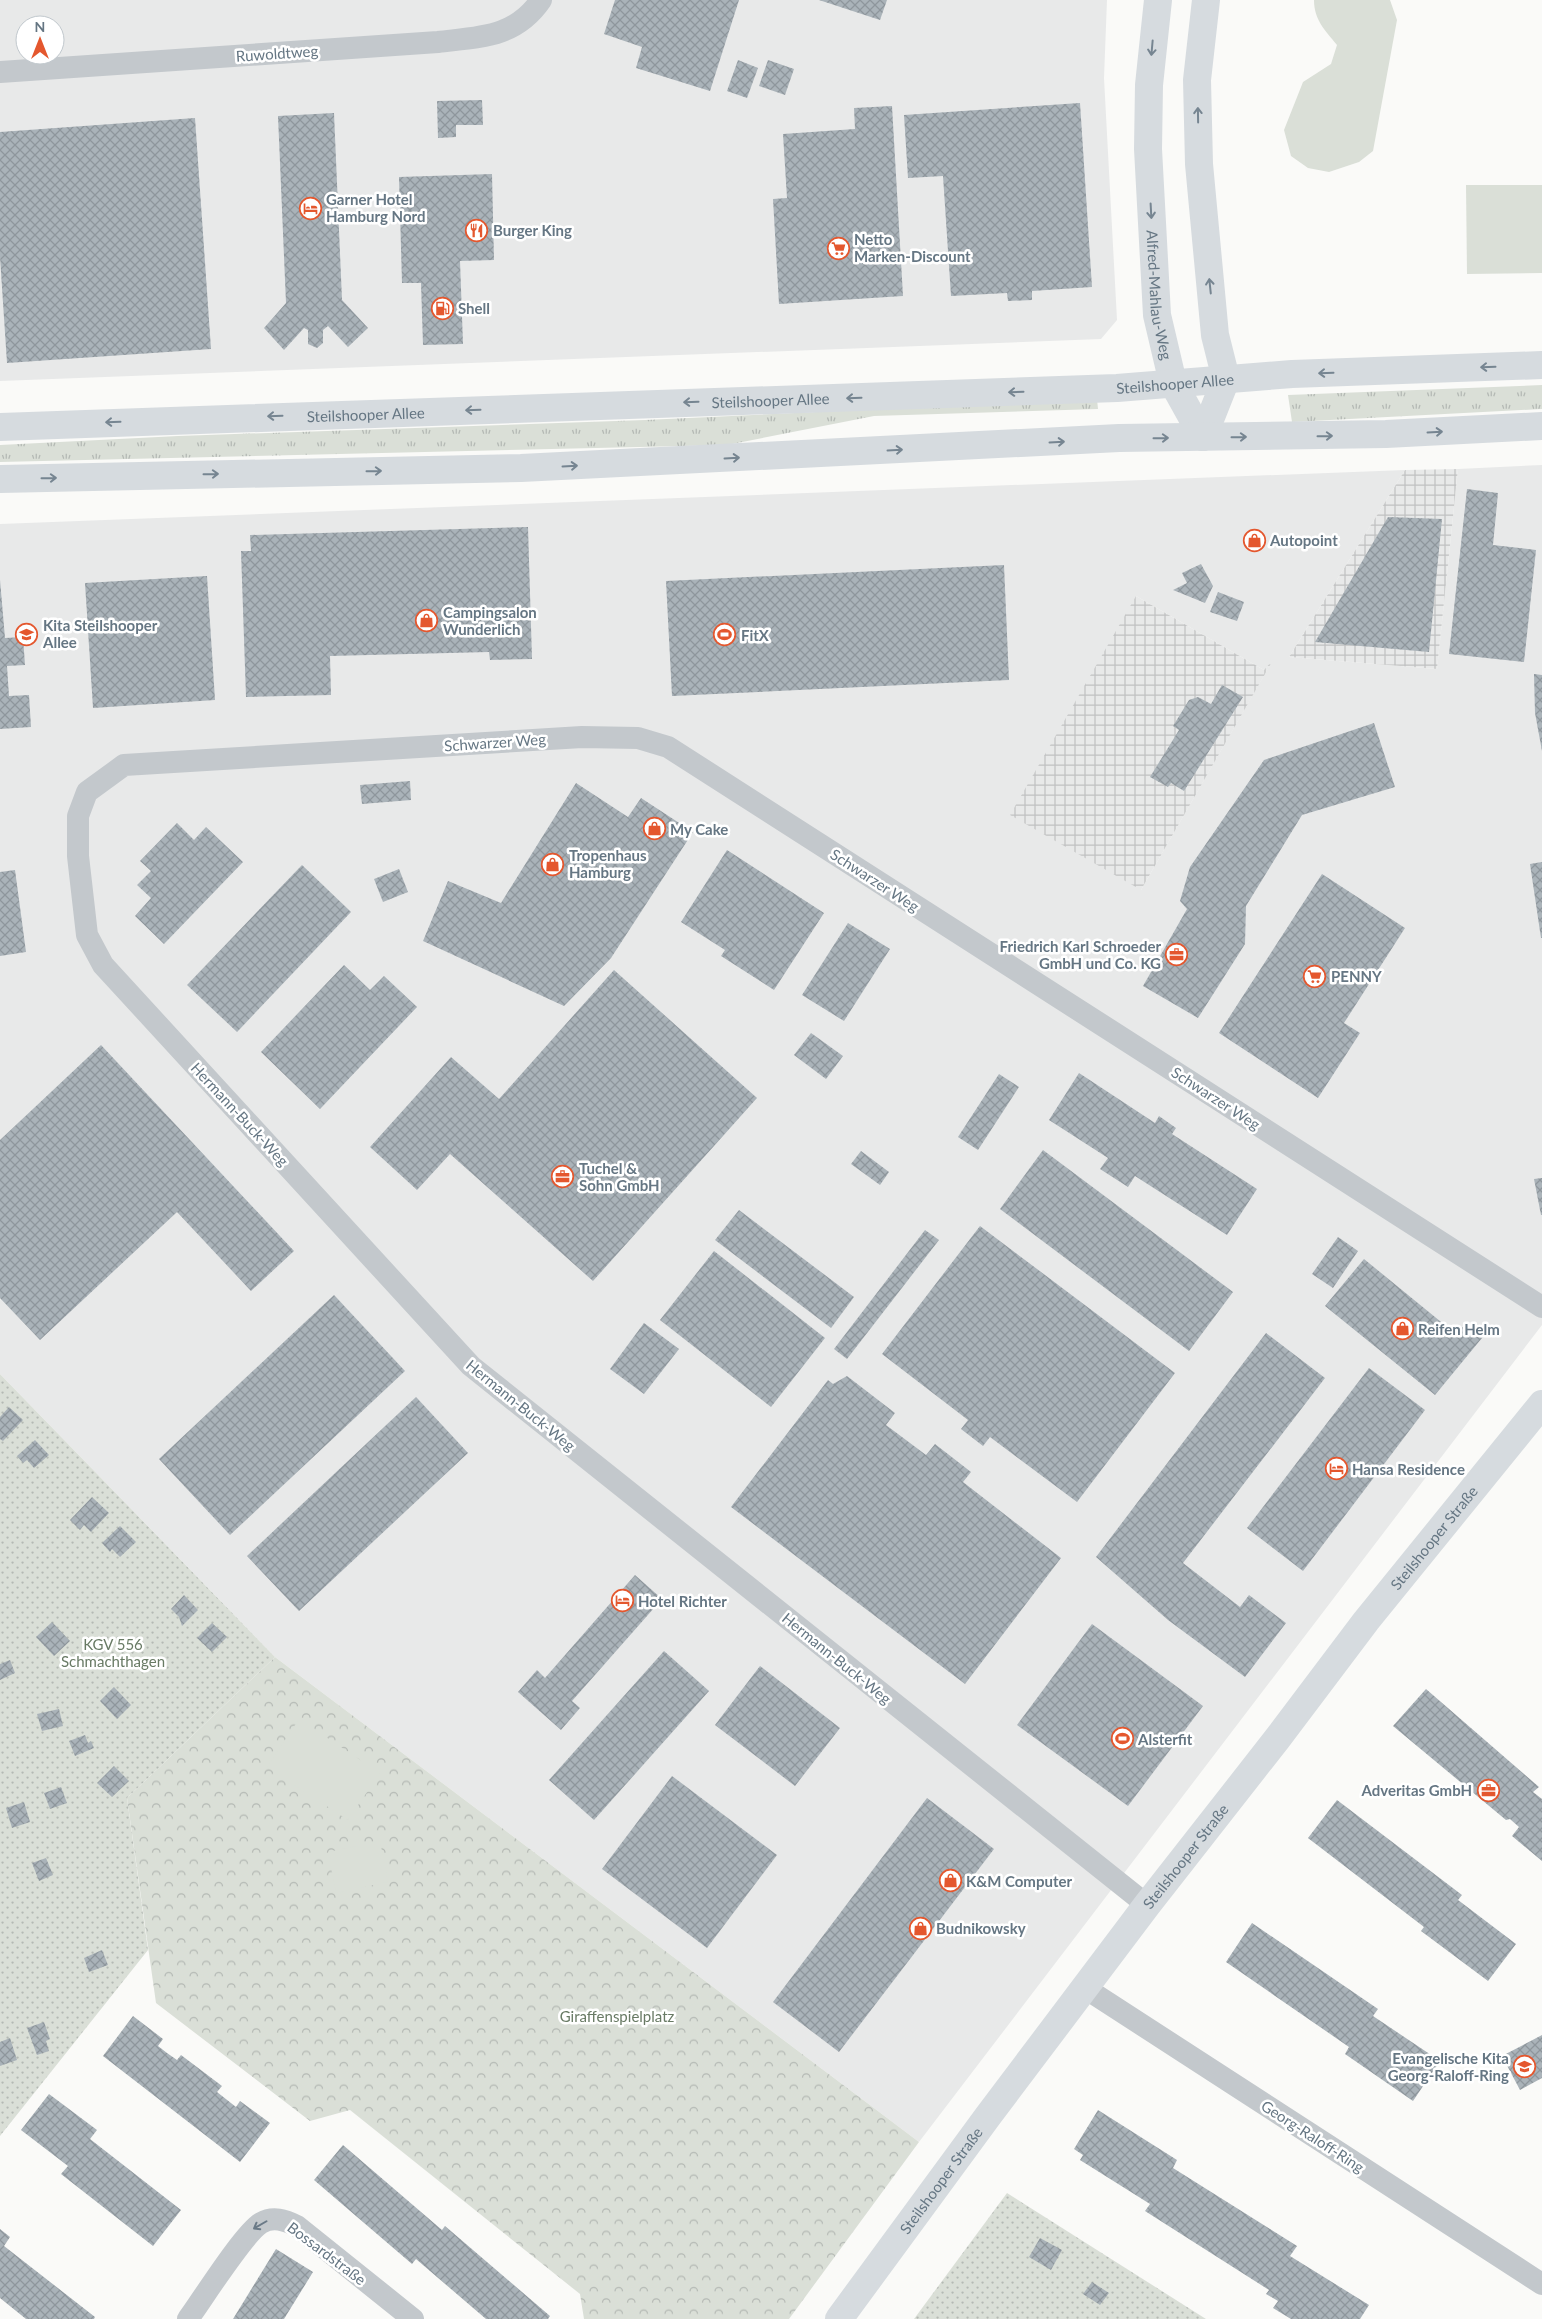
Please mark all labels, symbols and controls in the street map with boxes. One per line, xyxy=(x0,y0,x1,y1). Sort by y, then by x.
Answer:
north arrow xyxy=(15,15,65,65)
text: N xyxy=(35,18,45,35)
one-way arrow xyxy=(1147,40,1157,56)
street label: Ruwoldtweg xyxy=(235,41,319,65)
one-way arrow xyxy=(1193,108,1203,124)
place label: Garner Hotel Hamburg Nord xyxy=(326,190,425,225)
hotel icon: Garner Hotel Hamburg Nord xyxy=(298,196,322,220)
one-way arrow xyxy=(1147,202,1156,218)
restaurant icon: Burger King xyxy=(465,218,489,242)
place label: Burger King xyxy=(493,221,572,239)
place label: Netto Marken-Discount xyxy=(854,230,971,265)
street label: Alfred-Mahlau-Weg xyxy=(1143,230,1176,362)
supermarket icon: Netto Marken-Discount xyxy=(826,236,850,260)
one-way arrow xyxy=(1205,278,1215,294)
fuel station icon: Shell xyxy=(430,296,454,320)
place label: Shell xyxy=(458,299,490,317)
one-way arrow xyxy=(1481,362,1497,372)
one-way arrow xyxy=(1318,368,1334,377)
street label: Steilshooper Allee xyxy=(1116,370,1235,397)
one-way arrow xyxy=(1008,387,1024,396)
street label: Steilshooper Allee xyxy=(711,389,830,411)
one-way arrow xyxy=(846,393,862,402)
one-way arrow xyxy=(684,397,700,407)
street label: Steilshooper Allee xyxy=(306,403,425,425)
one-way arrow xyxy=(465,405,481,414)
one-way arrow xyxy=(268,411,284,421)
one-way arrow xyxy=(105,418,121,427)
one-way arrow xyxy=(1426,428,1442,437)
one-way arrow xyxy=(1317,431,1333,440)
one-way arrow xyxy=(1231,432,1247,442)
one-way arrow xyxy=(1152,433,1169,443)
one-way arrow xyxy=(1049,437,1065,446)
one-way arrow xyxy=(886,445,902,454)
one-way arrow xyxy=(724,453,740,463)
one-way arrow xyxy=(562,461,578,470)
one-way arrow xyxy=(365,466,381,476)
one-way arrow xyxy=(203,470,219,479)
one-way arrow xyxy=(40,473,56,482)
shop icon: Autopoint xyxy=(1242,528,1266,552)
place label: Autopoint xyxy=(1269,531,1338,549)
place label: Campingsalon Wunderlich xyxy=(443,603,537,638)
shop icon: Campingsalon Wunderlich xyxy=(415,609,439,633)
place label: Kita Steilshooper Allee xyxy=(42,616,158,651)
school or university icon: Kita Steilshooper Allee xyxy=(15,622,39,646)
sports icon: FitX xyxy=(713,623,737,647)
place label: FitX xyxy=(741,626,770,644)
street label: Schwarzer Weg xyxy=(444,729,547,755)
shop icon: My Cake xyxy=(642,817,666,841)
place label: My Cake xyxy=(670,820,728,838)
street label: Schwarzer Weg xyxy=(827,845,923,915)
place label: Tropenhaus Hamburg xyxy=(569,846,647,881)
shop icon: Tropenhaus Hamburg xyxy=(541,852,565,876)
place label: Friedrich Karl Schroeder GmbH und Co. KG xyxy=(1000,937,1161,972)
office icon: Friedrich Karl Schroeder GmbH und Co. KG xyxy=(1165,943,1189,967)
supermarket icon: PENNY xyxy=(1303,964,1327,988)
place label: PENNY xyxy=(1331,967,1382,985)
street label: Hermann-Buck-Weg xyxy=(187,1059,293,1170)
street label: Schwarzer Weg xyxy=(1168,1063,1264,1133)
place label: Tuchel & Sohn GmbH xyxy=(579,1159,660,1194)
office icon: Tuchel & Sohn GmbH xyxy=(551,1165,575,1189)
shop icon: Reifen Helm xyxy=(1390,1317,1414,1341)
place label: Reifen Helm xyxy=(1418,1320,1500,1338)
street label: Hermann-Buck-Weg xyxy=(463,1356,579,1455)
hotel icon: Hansa Residence xyxy=(1324,1457,1348,1481)
place label: Hansa Residence xyxy=(1352,1460,1465,1478)
street label: Steilshooper Straße xyxy=(1386,1482,1481,1593)
hotel icon: Hotel Richter xyxy=(610,1589,634,1613)
place label: Hotel Richter xyxy=(638,1592,727,1610)
street label: Hermann-Buck-Weg xyxy=(779,1609,895,1708)
park label: KGV 556 Schmachthagen xyxy=(61,1635,165,1670)
sports icon: Alsterfit xyxy=(1110,1727,1134,1751)
place label: Alsterfit xyxy=(1137,1730,1193,1748)
office icon: Adveritas GmbH xyxy=(1476,1778,1500,1802)
place label: Adveritas GmbH xyxy=(1361,1781,1472,1799)
street label: Steilshooper Straße xyxy=(1139,1800,1232,1912)
shop icon: K&M Computer xyxy=(938,1869,962,1893)
place label: K&M Computer xyxy=(966,1872,1072,1890)
shop icon: Budnikowsky xyxy=(908,1916,932,1940)
place label: Budnikowsky xyxy=(936,1919,1026,1937)
park label: Giraffenspielplatz xyxy=(560,2007,675,2025)
place label: Evangelische Kita Georg-Raloff-Ring xyxy=(1388,2049,1509,2084)
school or university icon: Evangelische Kita Georg-Raloff-Ring xyxy=(1513,2055,1537,2079)
street label: Georg-Raloff-Ring xyxy=(1258,2096,1368,2176)
street label: Steilshooper Straße xyxy=(896,2123,986,2237)
street label: Bossardstraße xyxy=(284,2218,370,2288)
one-way arrow xyxy=(253,2221,268,2230)

